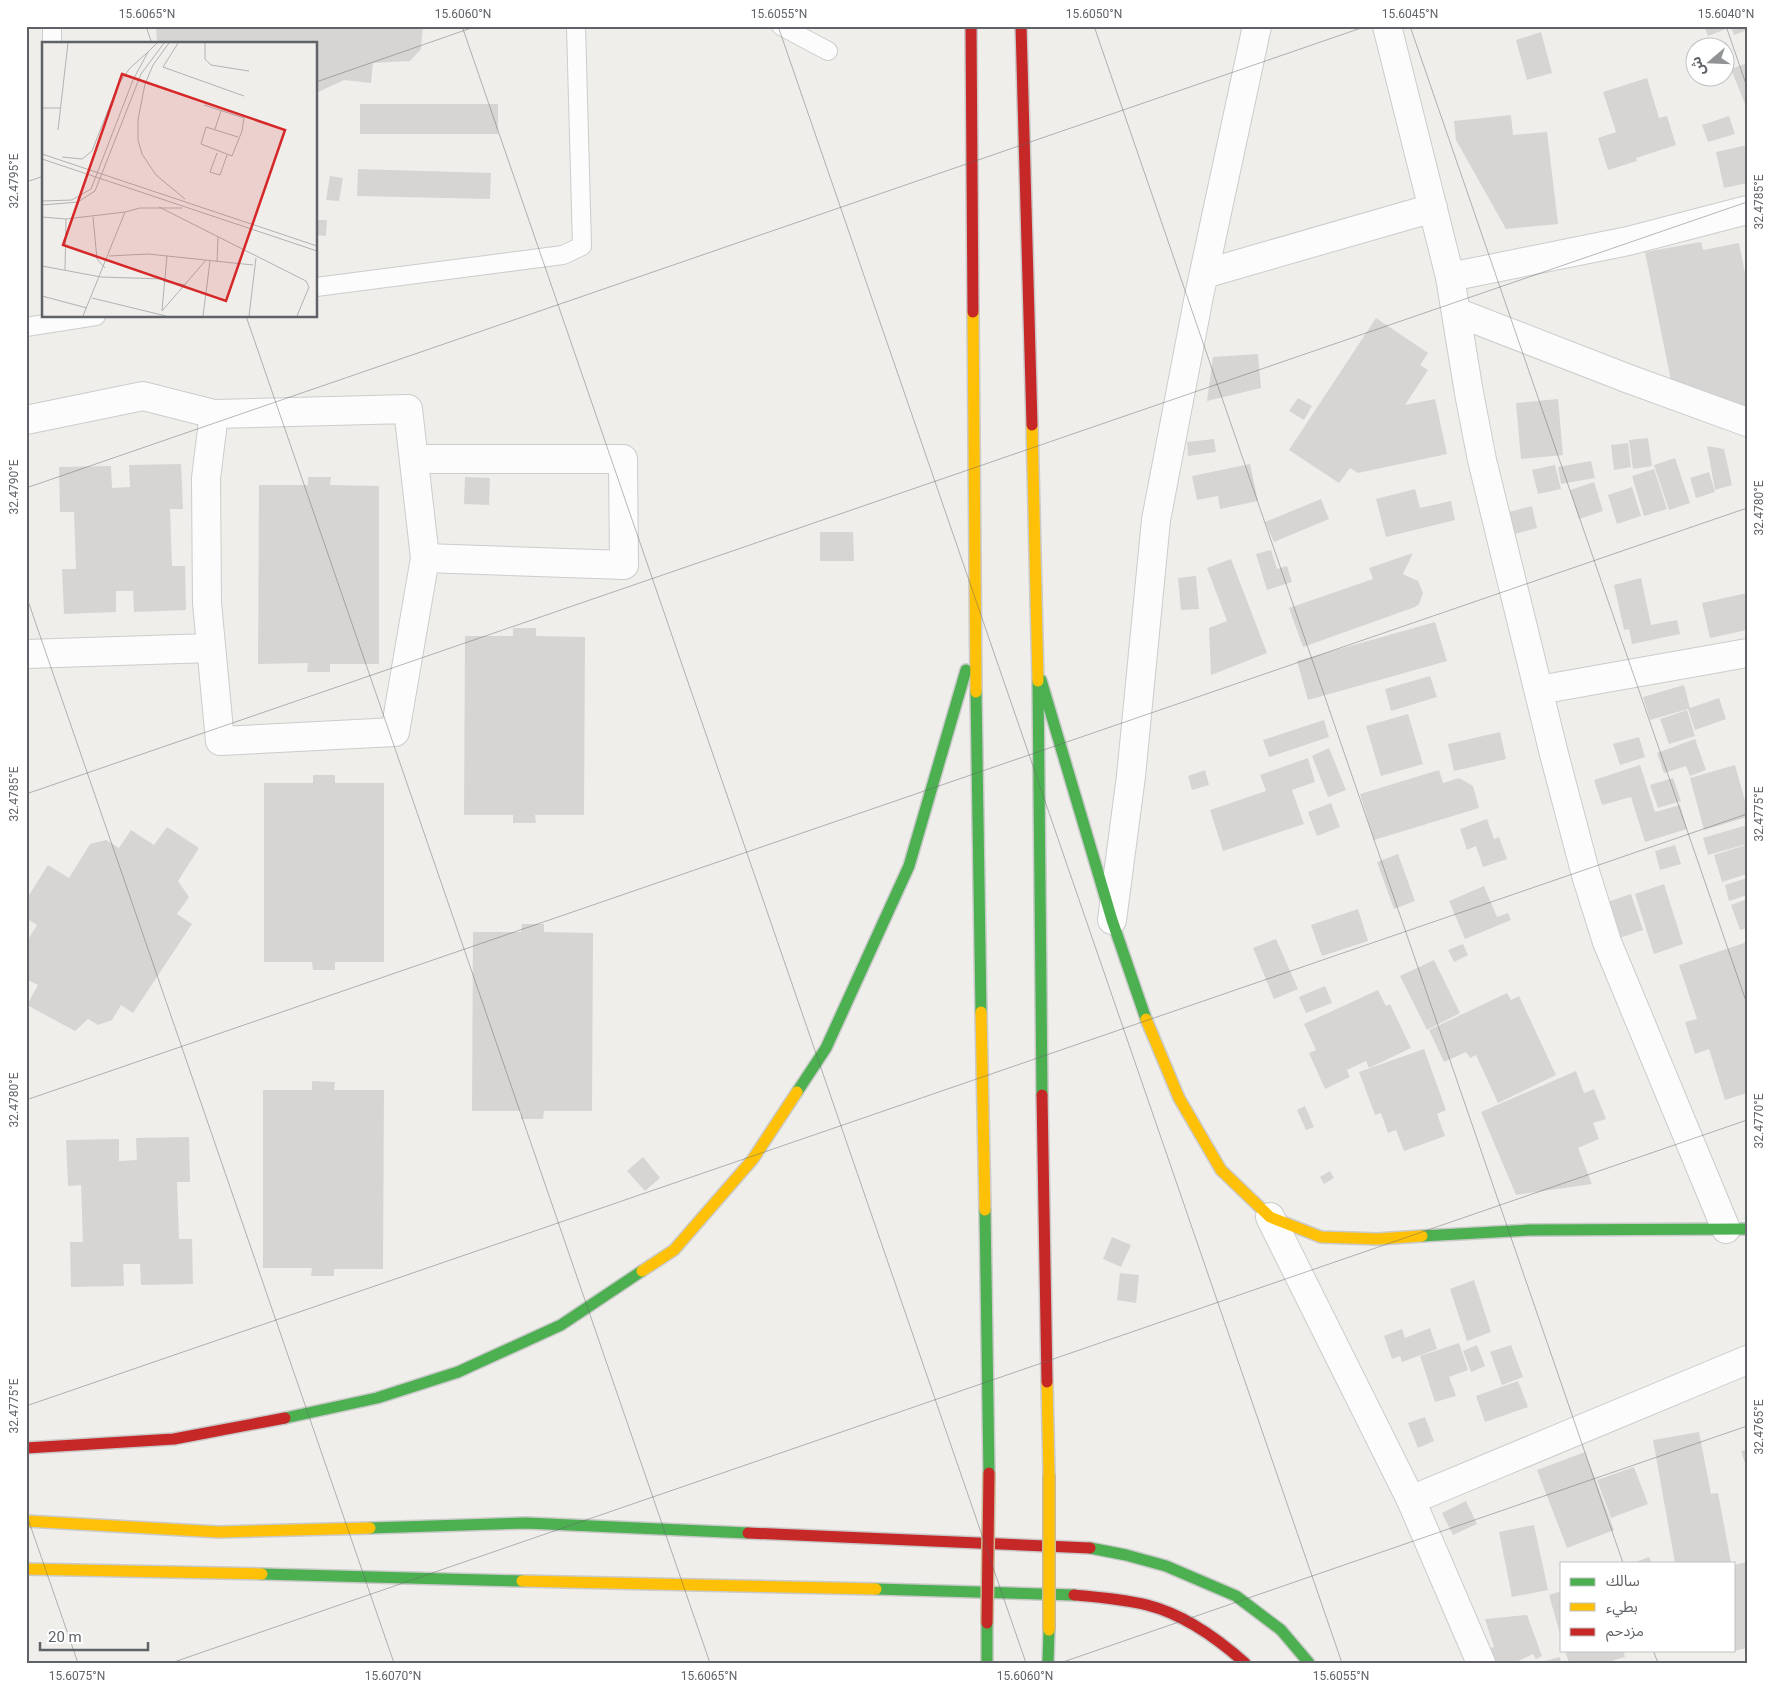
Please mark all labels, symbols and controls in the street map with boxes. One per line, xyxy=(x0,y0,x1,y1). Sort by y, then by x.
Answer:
text: 15.6065°N xyxy=(119,7,175,21)
text: 15.6060°N xyxy=(435,7,491,21)
text: 15.6055°N xyxy=(751,7,807,21)
text: 15.6050°N xyxy=(1066,7,1122,21)
text: 15.6045°N xyxy=(1382,7,1438,21)
text: 15.6040°N xyxy=(1698,7,1754,21)
north arrow xyxy=(1686,38,1736,88)
inset map xyxy=(42,42,318,318)
text: ش xyxy=(1687,55,1708,78)
text: 32.4795°E xyxy=(7,153,21,208)
text: 32.4785°E xyxy=(1752,174,1766,229)
text: 32.4790°E xyxy=(7,459,21,514)
text: 32.4780°E xyxy=(1752,480,1766,535)
text: 32.4785°E xyxy=(7,766,21,821)
text: 32.4775°E xyxy=(1752,786,1766,841)
text: 32.4780°E xyxy=(7,1072,21,1127)
text: 32.4770°E xyxy=(1752,1093,1766,1148)
text: 32.4775°E xyxy=(7,1378,21,1433)
text: 32.4765°E xyxy=(1752,1399,1766,1454)
legend xyxy=(1560,1562,1736,1652)
text: سالك xyxy=(1606,1572,1640,1590)
text: بطيء xyxy=(1606,1598,1638,1618)
scale bar xyxy=(40,1619,148,1651)
text: مزدحم xyxy=(1606,1622,1644,1642)
text: 20 m xyxy=(48,1628,82,1646)
text: 15.6075°N xyxy=(49,1669,105,1683)
text: 15.6070°N xyxy=(365,1669,421,1683)
text: 15.6065°N xyxy=(681,1669,737,1683)
text: 15.6060°N xyxy=(997,1669,1053,1683)
text: 15.6055°N xyxy=(1313,1669,1369,1683)

